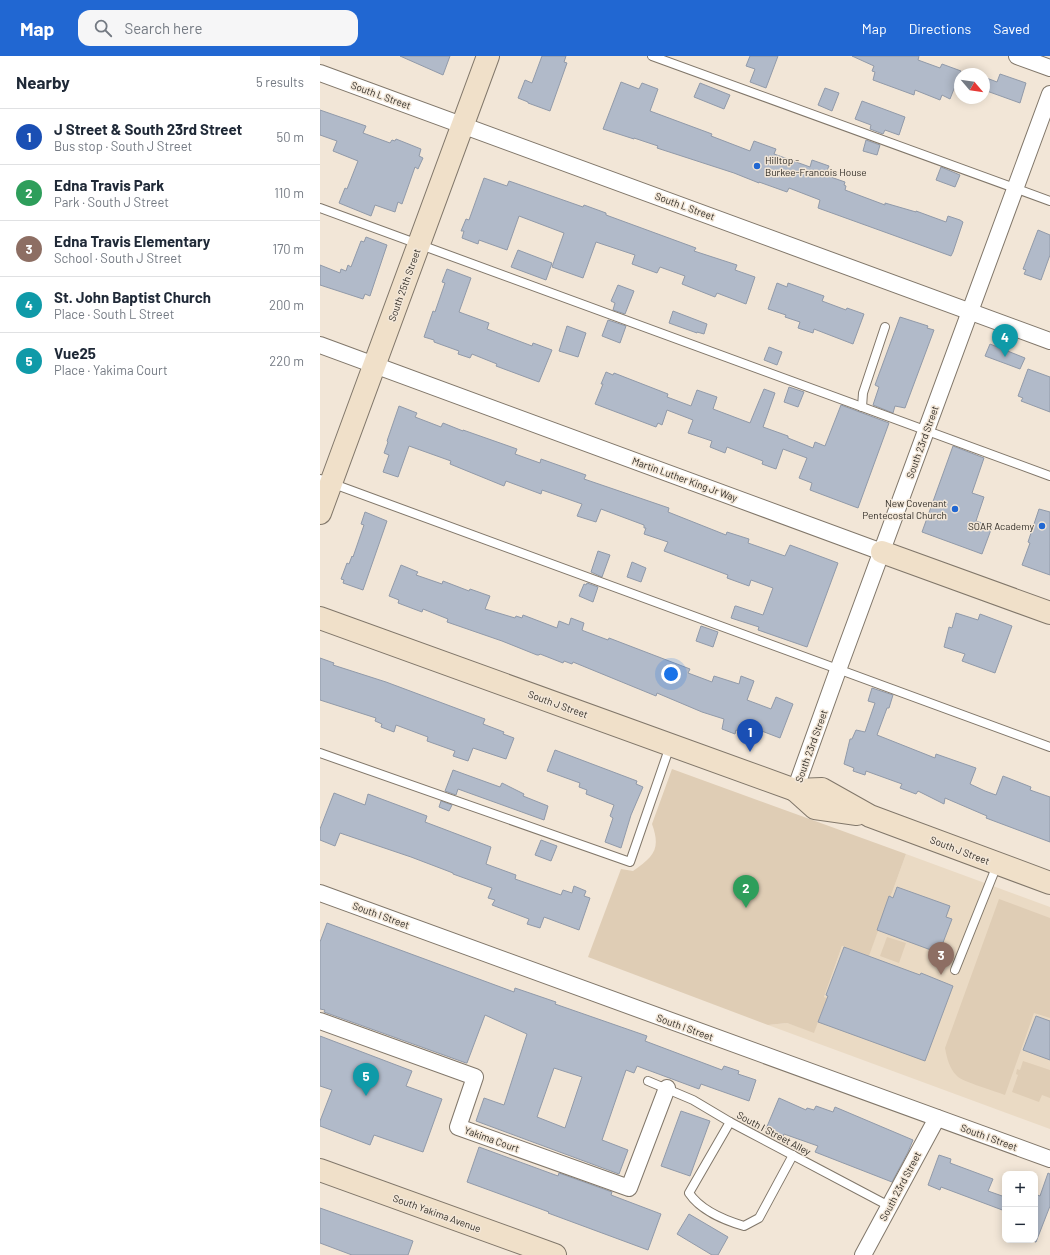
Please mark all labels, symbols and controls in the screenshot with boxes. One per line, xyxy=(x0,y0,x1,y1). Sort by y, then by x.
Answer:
search box xyxy=(78,10,358,46)
text: Map xyxy=(20,17,54,40)
icon: search xyxy=(92,17,114,39)
text: Search here xyxy=(124,19,202,37)
text: Map xyxy=(862,20,887,37)
text: Directions xyxy=(909,20,971,37)
text: Saved xyxy=(993,20,1030,37)
north arrow xyxy=(954,68,990,104)
text: Nearby xyxy=(16,72,70,92)
text: 5 results xyxy=(256,74,304,90)
street label: South L Street xyxy=(350,79,413,111)
text: J Street & South 23rd Street xyxy=(54,120,242,138)
text: 1 xyxy=(27,129,31,145)
text: 50 m xyxy=(277,129,304,145)
text: Bus stop · South J Street xyxy=(54,138,192,154)
place label: Hilltop - Burkee-Francois House xyxy=(765,154,867,178)
marker: Hilltop - Burkee-Francois House xyxy=(752,161,762,171)
text: Edna Travis Park xyxy=(54,176,164,194)
text: 2 xyxy=(25,185,33,201)
text: 110 m xyxy=(274,185,304,201)
street label: South L Street xyxy=(654,190,717,222)
text: Park · South J Street xyxy=(54,194,169,210)
text: Edna Travis Elementary xyxy=(54,232,210,250)
text: 3 xyxy=(25,241,33,257)
text: 170 m xyxy=(273,241,304,257)
street label: South 25th Street xyxy=(385,247,423,323)
text: School · South J Street xyxy=(54,250,182,266)
text: St. John Baptist Church xyxy=(54,288,211,306)
text: 4 xyxy=(25,297,33,313)
text: 200 m xyxy=(269,297,304,313)
text: Place · South L Street xyxy=(54,306,174,322)
pin: 4 xyxy=(992,324,1018,357)
text: Vue25 xyxy=(54,344,96,362)
text: 5 xyxy=(25,353,33,369)
text: 220 m xyxy=(269,353,304,369)
text: Place · Yakima Court xyxy=(54,362,168,378)
street label: South 23rd Street xyxy=(903,404,941,480)
street label: Martin Luther King Jr Way xyxy=(631,454,740,504)
place label: New Covenant Pentecostal Church xyxy=(862,497,947,521)
marker: New Covenant Pentecostal Church xyxy=(950,504,960,514)
place label: SOAR Academy xyxy=(968,520,1034,532)
marker: SOAR Academy xyxy=(1037,521,1047,531)
your location xyxy=(661,664,681,684)
street label: South J Street xyxy=(526,688,590,720)
street label: South 23rd Street xyxy=(792,708,830,784)
pin: 1 xyxy=(737,719,763,752)
street label: South J Street xyxy=(929,833,992,867)
pin: 2 xyxy=(733,875,759,908)
street label: South I Street xyxy=(351,899,411,931)
pin: 3 xyxy=(928,942,954,975)
street label: South I Street xyxy=(655,1011,715,1043)
pin: 5 xyxy=(353,1063,379,1096)
street label: South I Street Alley xyxy=(735,1108,813,1158)
street label: South I Street xyxy=(959,1121,1019,1153)
street label: Yakima Court xyxy=(463,1124,521,1155)
street label: South 23rd Street xyxy=(877,1149,923,1223)
map controls xyxy=(1002,1171,1038,1243)
button: + xyxy=(1002,1171,1038,1207)
street label: South Yakima Avenue xyxy=(391,1192,483,1234)
button: − xyxy=(1002,1207,1038,1243)

